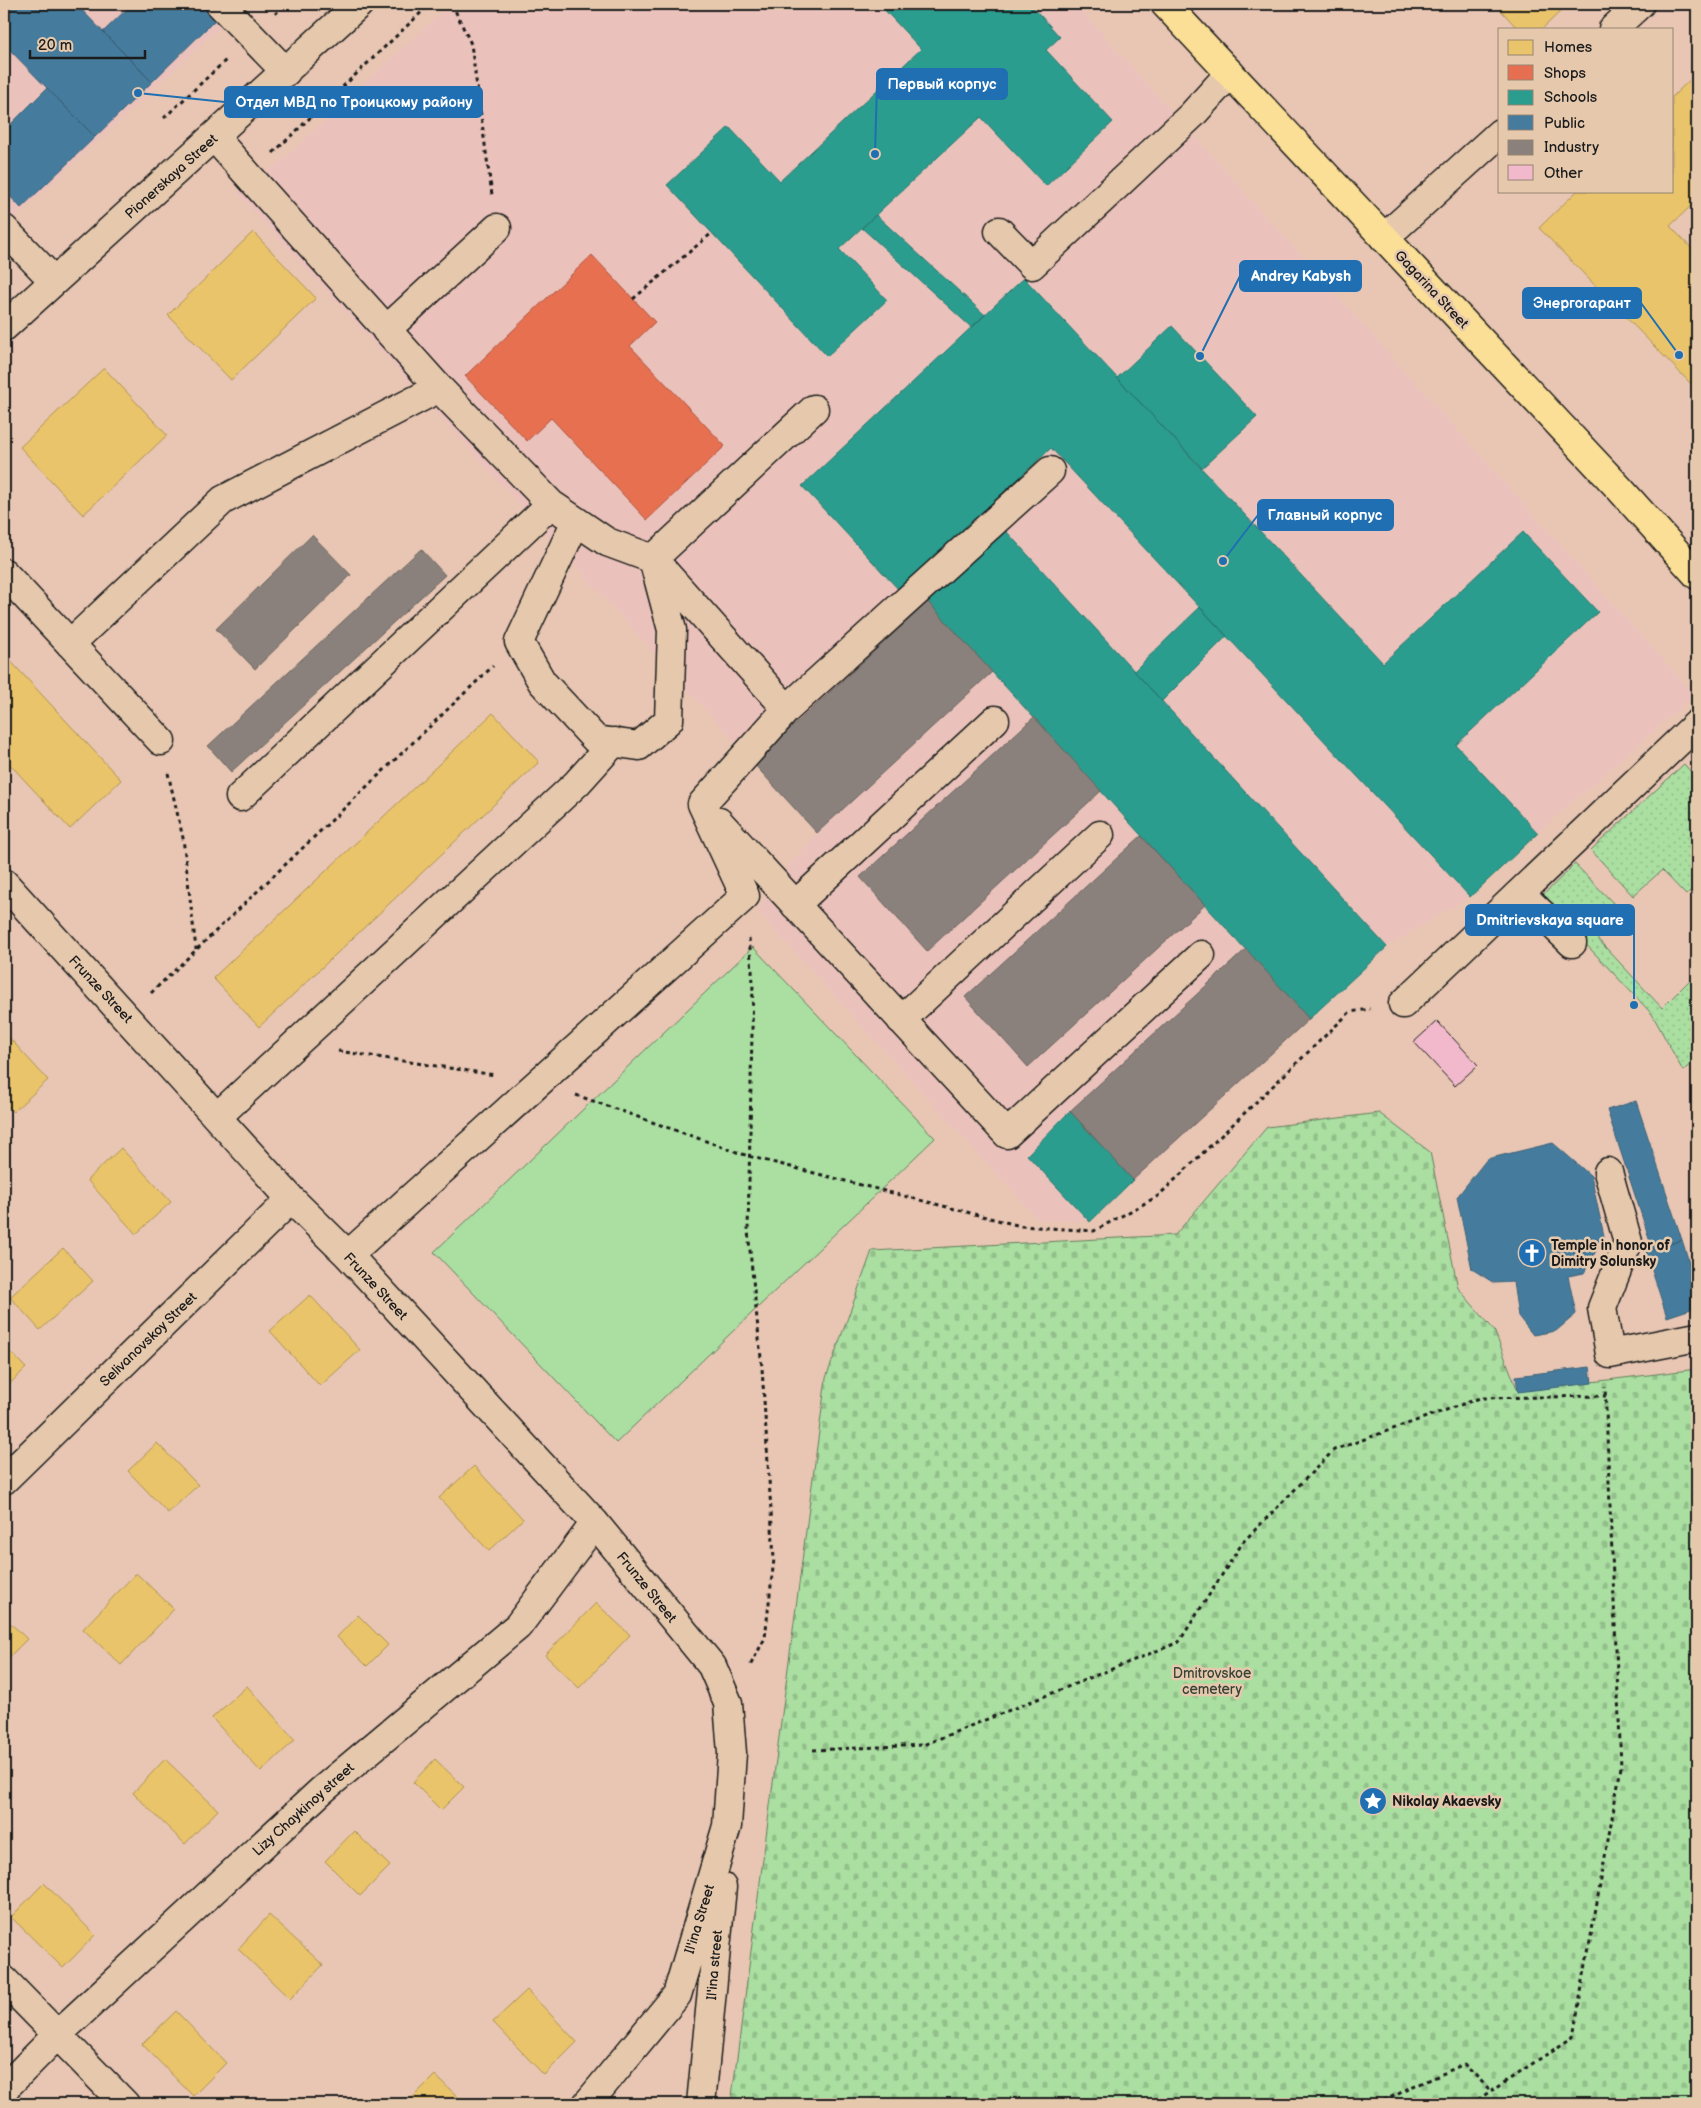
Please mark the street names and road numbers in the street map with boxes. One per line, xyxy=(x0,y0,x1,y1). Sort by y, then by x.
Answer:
street label: Pionerskaya Street xyxy=(122,130,222,222)
street label: Gagarina Street xyxy=(1391,247,1473,332)
street label: Frunze Street xyxy=(65,952,137,1027)
street label: Frunze Street xyxy=(340,1249,412,1324)
street label: Selivanovskoy Street xyxy=(96,1288,201,1390)
street label: Frunze Street xyxy=(613,1549,681,1627)
street label: Lizy Chaykinoy street xyxy=(249,1759,358,1860)
street label: Il'ina Street xyxy=(681,1882,718,1956)
street label: Il'ina street xyxy=(703,1929,726,2001)

